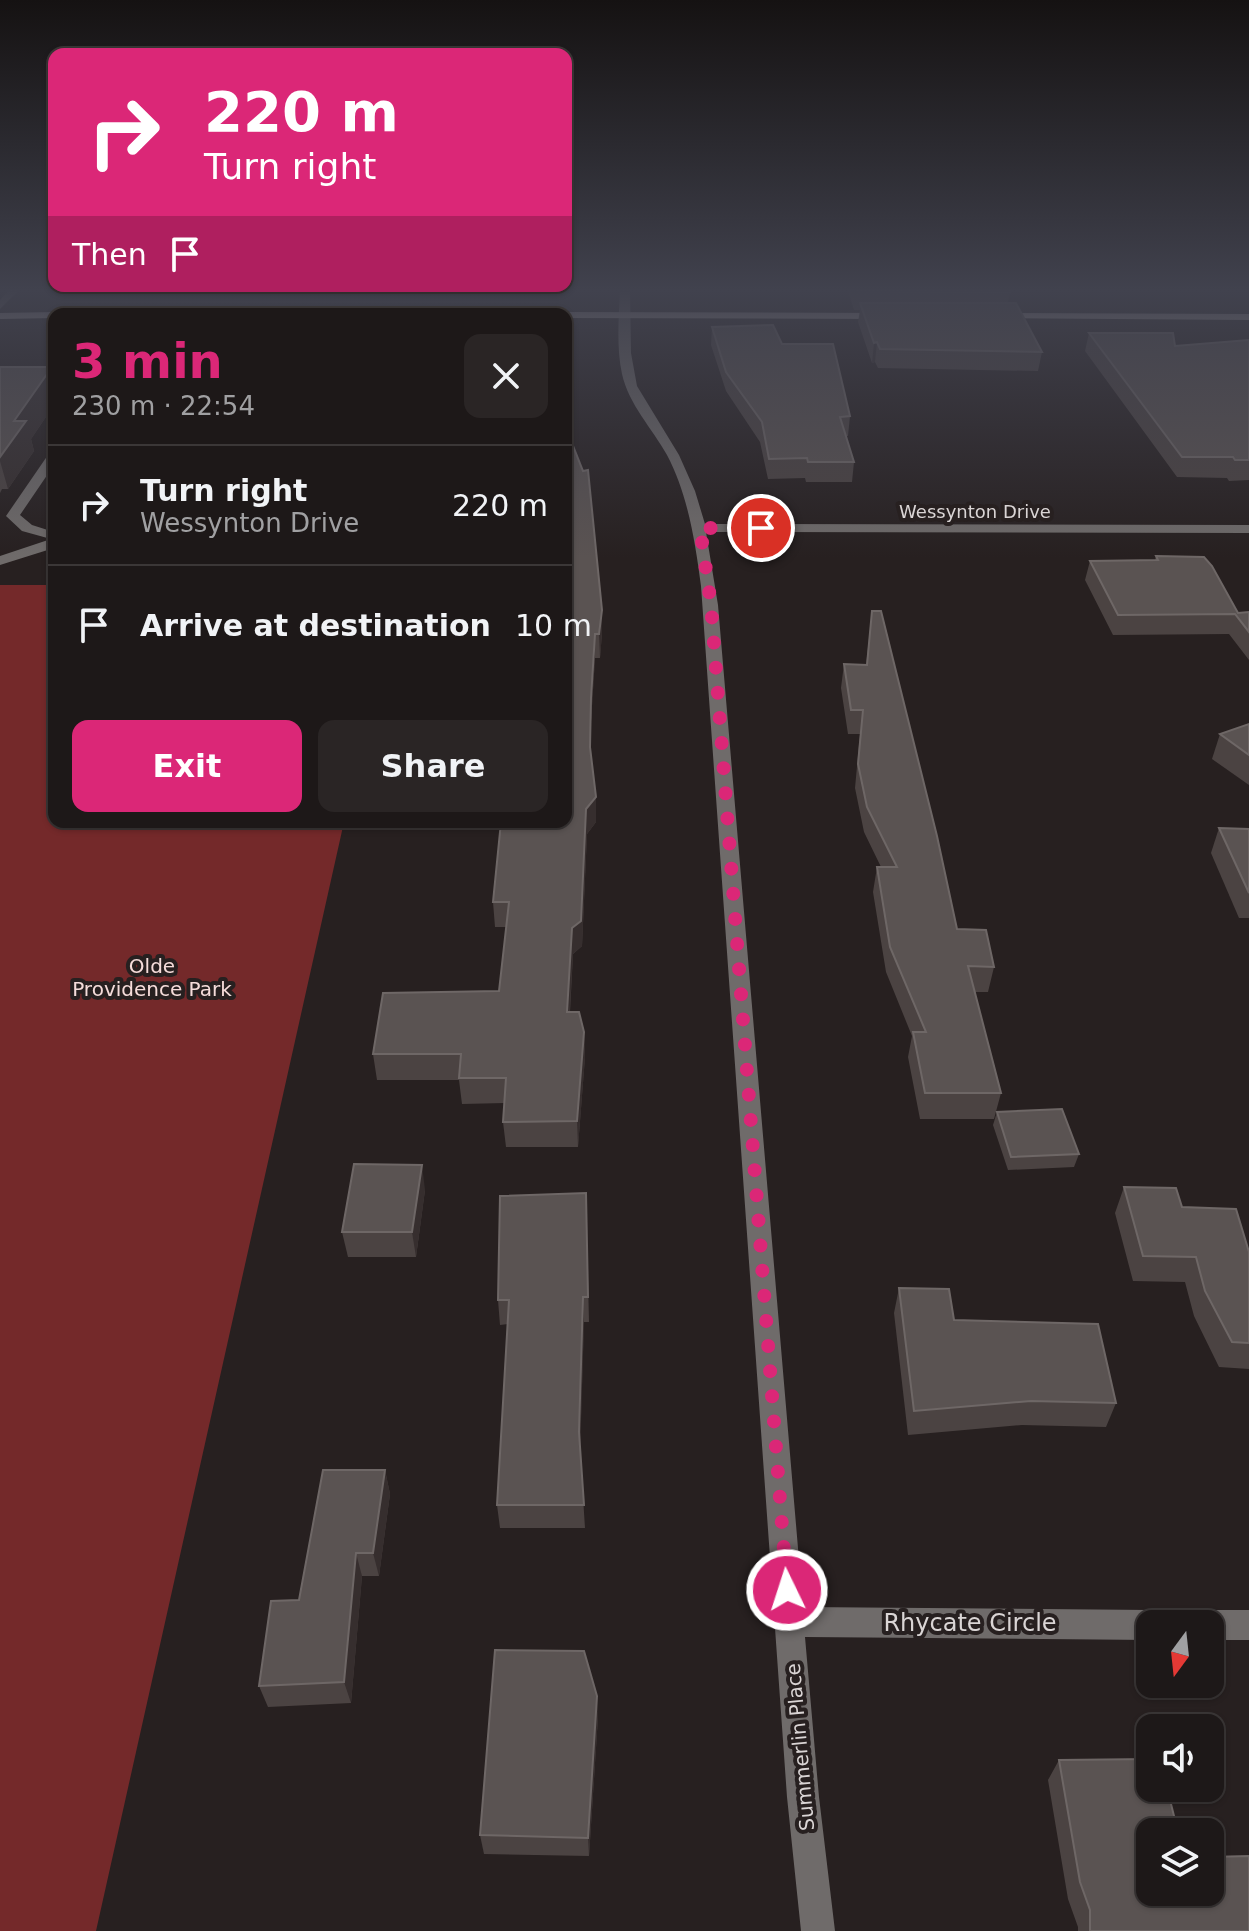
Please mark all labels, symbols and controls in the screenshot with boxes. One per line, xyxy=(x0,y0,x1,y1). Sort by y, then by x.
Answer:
text: 220 m xyxy=(204,79,399,144)
icon: right xyxy=(72,80,176,184)
text: Turn right xyxy=(204,146,376,187)
icon: arrive xyxy=(163,232,207,276)
text: Then xyxy=(72,237,147,272)
text: 3 min xyxy=(72,333,223,389)
button: close xyxy=(464,334,548,418)
text: 230 m · 22:54 xyxy=(72,391,255,421)
text: Turn right xyxy=(140,473,307,508)
icon: right xyxy=(72,483,116,527)
text: 220 m xyxy=(452,488,548,523)
pin xyxy=(727,494,795,562)
street label: Wessynton Drive xyxy=(899,501,1051,522)
icon: arrive xyxy=(739,506,783,550)
text: Wessynton Drive xyxy=(140,508,359,538)
icon: arrive xyxy=(72,603,116,647)
text: Arrive at destination xyxy=(140,608,491,643)
text: 10 m xyxy=(515,608,592,643)
button: Exit xyxy=(72,720,302,812)
button: Share xyxy=(318,720,548,812)
park label: Olde Providence Park xyxy=(72,954,232,1001)
position arrow xyxy=(745,1548,829,1632)
street label: Rhycate Circle xyxy=(883,1609,1057,1637)
north arrow xyxy=(1136,1610,1224,1698)
map controls xyxy=(1136,1610,1224,1906)
street label: Summerlin Place xyxy=(781,1662,819,1832)
button: sound xyxy=(1136,1714,1224,1802)
button: layers xyxy=(1136,1818,1224,1906)

